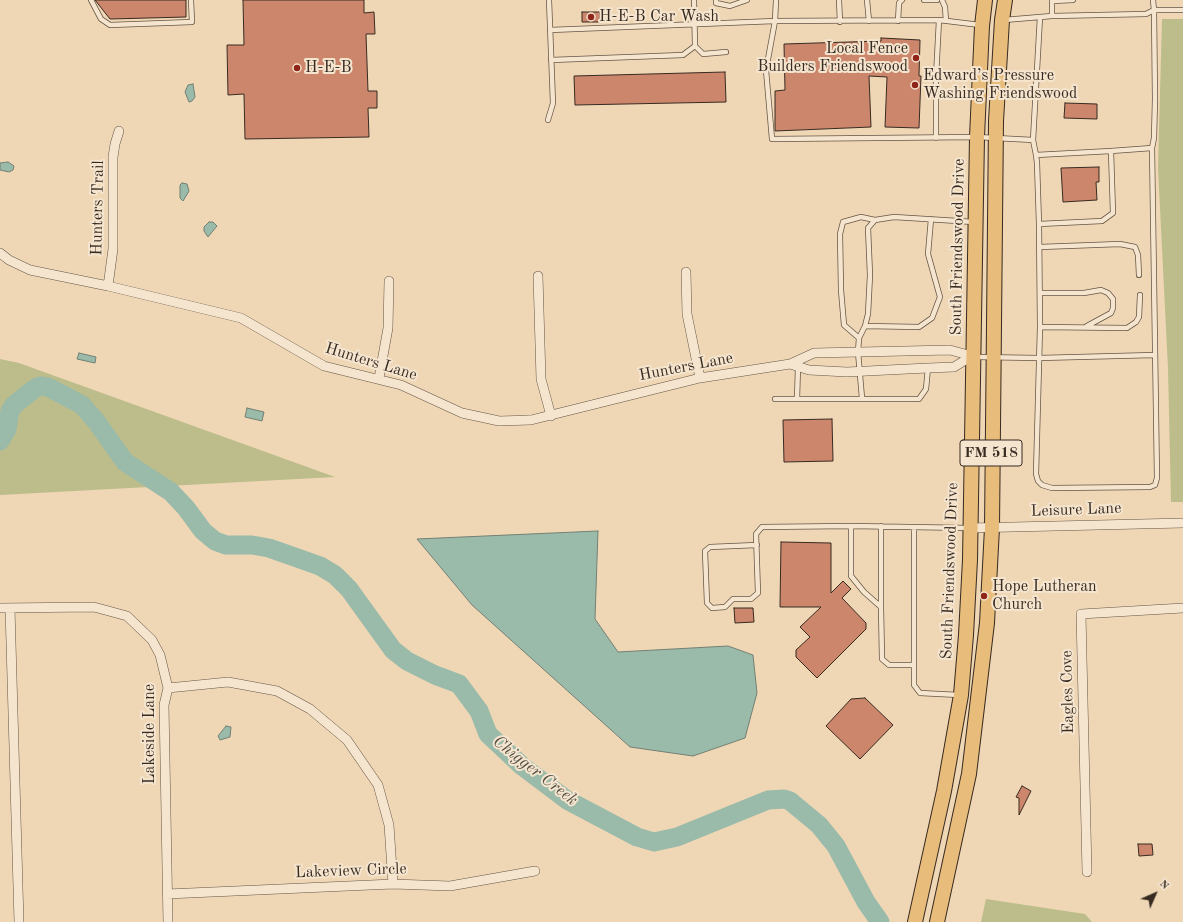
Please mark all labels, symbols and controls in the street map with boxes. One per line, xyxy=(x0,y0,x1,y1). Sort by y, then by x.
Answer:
place label: H-E-B Car Wash xyxy=(599,7,719,27)
marker: H-E-B Car Wash xyxy=(586,12,596,22)
place label: Local Fence Builders Friendswood xyxy=(757,39,908,77)
marker: Local Fence Builders Friendswood xyxy=(911,53,921,63)
place label: H-E-B xyxy=(305,58,352,78)
marker: H-E-B xyxy=(292,63,302,73)
place label: Edward’s Pressure Washing Friendswood xyxy=(923,66,1077,104)
marker: Edward’s Pressure Washing Friendswood xyxy=(910,80,920,90)
street label: South Friendswood Drive xyxy=(947,158,969,336)
street label: Hunters Trail xyxy=(88,160,108,256)
street label: Hunters Lane xyxy=(323,339,419,385)
street label: Hunters Lane xyxy=(637,348,735,386)
road number: FM 518 xyxy=(960,440,1022,466)
street label: South Friendswood Drive xyxy=(937,482,963,660)
street label: Leisure Lane xyxy=(1030,499,1122,521)
place label: Hope Lutheran Church xyxy=(992,577,1097,615)
marker: Hope Lutheran Church xyxy=(979,591,989,601)
street label: Eagles Cove xyxy=(1058,650,1078,734)
street label: Lakeside Lane xyxy=(140,684,160,784)
water label: Chigger Creek xyxy=(488,732,582,810)
street label: Lakeview Circle xyxy=(295,859,407,883)
north arrow xyxy=(1135,874,1175,914)
text: N xyxy=(1157,878,1171,892)

